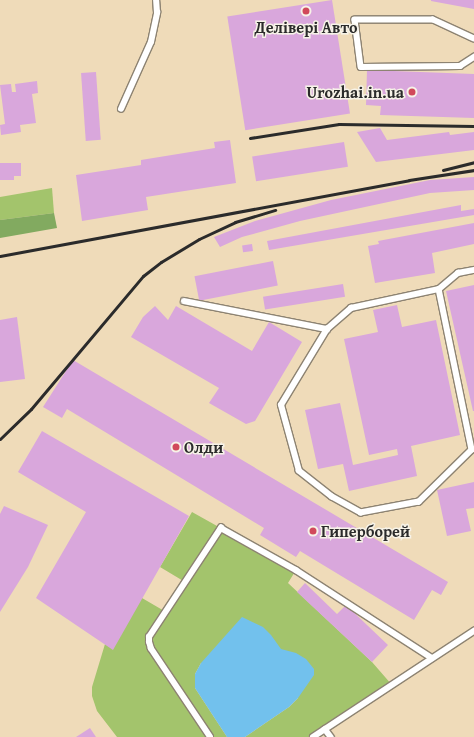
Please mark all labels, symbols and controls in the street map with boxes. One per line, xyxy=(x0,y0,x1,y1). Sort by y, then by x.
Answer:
marker: Делівері Авто xyxy=(301,6,311,16)
place label: Делівері Авто xyxy=(255,17,357,37)
place label: Urozhai.in.ua xyxy=(307,82,404,102)
marker: Urozhai.in.ua xyxy=(407,87,417,97)
place label: Олди xyxy=(184,437,223,457)
marker: Олди xyxy=(171,442,181,452)
place label: Гиперборей xyxy=(321,521,410,541)
marker: Гиперборей xyxy=(308,526,318,536)

